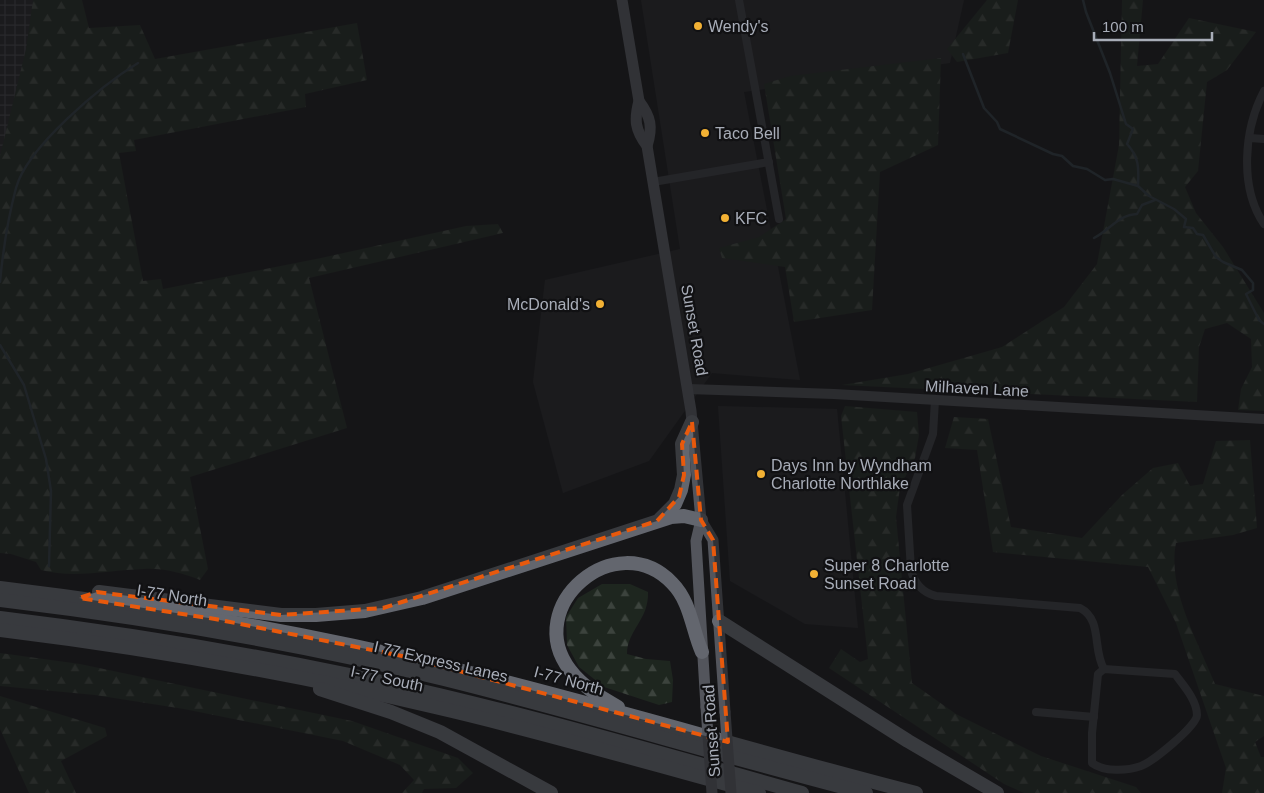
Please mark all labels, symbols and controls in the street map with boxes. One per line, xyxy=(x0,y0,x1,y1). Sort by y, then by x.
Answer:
scale bar xyxy=(1094,10,1212,42)
place label: Wendy's xyxy=(708,18,769,35)
text: 100 m xyxy=(1102,18,1144,35)
marker: Wendy's xyxy=(692,20,704,32)
place label: Taco Bell xyxy=(715,125,780,142)
marker: Taco Bell xyxy=(699,127,711,139)
place label: KFC xyxy=(735,210,767,227)
marker: KFC xyxy=(719,212,731,224)
street label: Sunset Road xyxy=(678,283,711,377)
place label: McDonald's xyxy=(507,296,590,313)
marker: McDonald's xyxy=(594,298,606,310)
street label: Milhaven Lane xyxy=(925,377,1029,400)
place label: Days Inn by Wyndham Charlotte Northlake xyxy=(771,457,932,492)
marker: Days Inn by Wyndham Charlotte Northlake xyxy=(755,468,767,480)
place label: Super 8 Charlotte Sunset Road xyxy=(824,557,950,592)
marker: Super 8 Charlotte Sunset Road xyxy=(808,568,820,580)
street label: I-77 North xyxy=(135,582,208,609)
street label: I 77 Express Lanes xyxy=(372,638,510,685)
street label: I-77 South xyxy=(349,662,425,694)
street label: I-77 North xyxy=(532,663,605,698)
street label: Sunset Road xyxy=(700,684,723,778)

